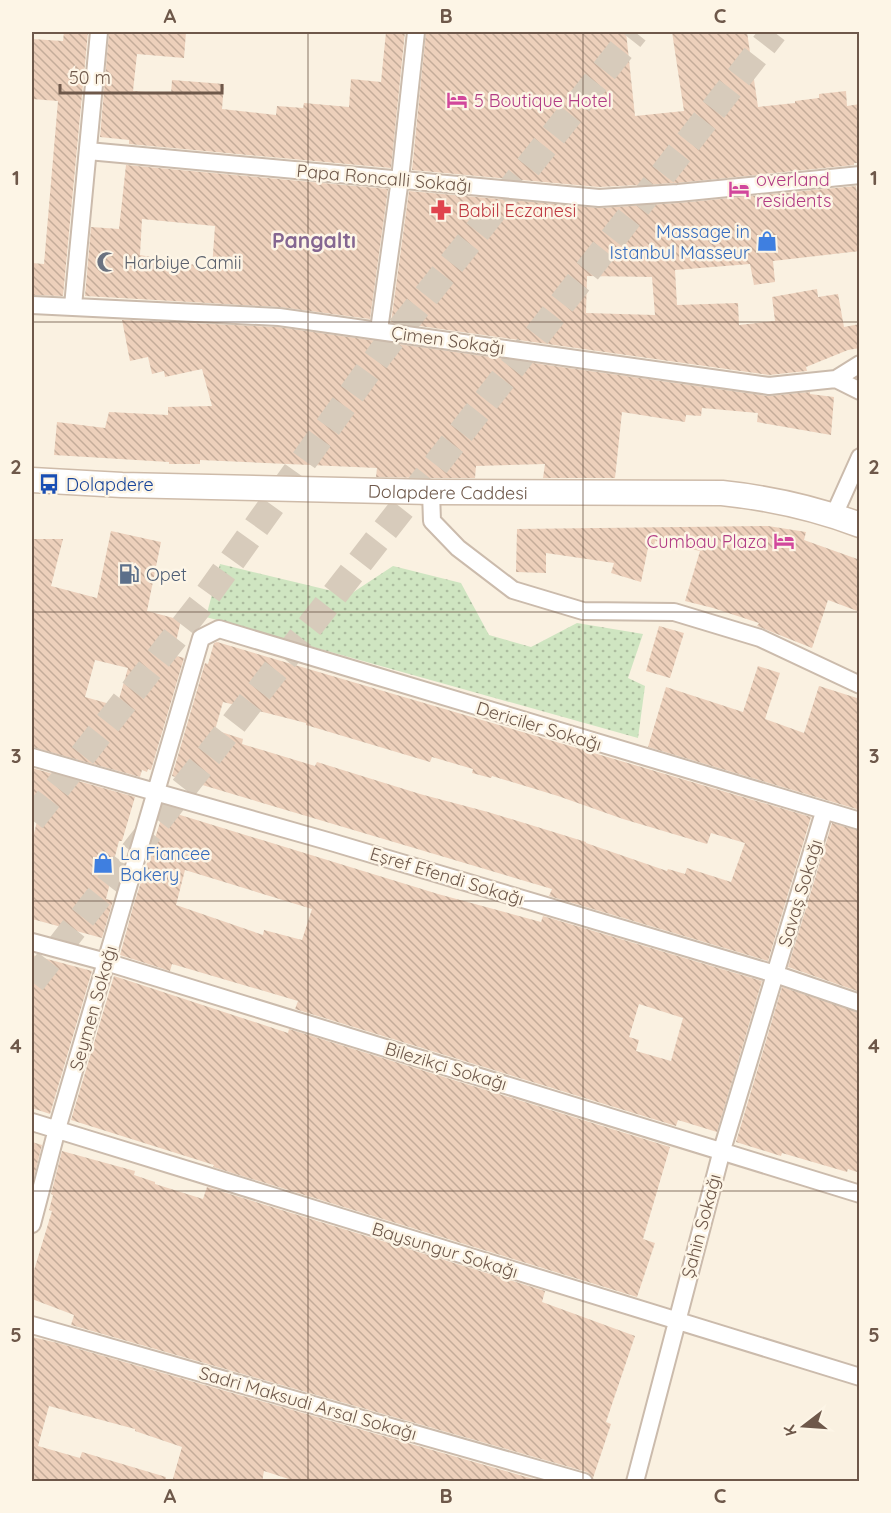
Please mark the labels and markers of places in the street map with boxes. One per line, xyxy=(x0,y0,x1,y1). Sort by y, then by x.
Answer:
hotel icon: 5 Boutique Hotel xyxy=(445,88,469,112)
place label: 5 Boutique Hotel xyxy=(474,89,612,112)
place label: overland residents xyxy=(756,168,831,212)
hotel icon: overland residents xyxy=(727,177,751,201)
pharmacy icon: Babil Eczanesi xyxy=(429,198,453,222)
place label: Babil Eczanesi xyxy=(458,199,576,222)
place label: Massage in Istanbul Masseur xyxy=(609,220,750,264)
shop icon: Massage in Istanbul Masseur xyxy=(755,229,779,253)
mosque icon: Harbiye Camii xyxy=(95,250,119,274)
place label: Harbiye Camii xyxy=(124,251,242,274)
bus stop icon: Dolapdere xyxy=(37,472,61,496)
place label: Dolapdere xyxy=(66,473,154,496)
hotel icon: Cumbau Plaza xyxy=(772,529,796,553)
place label: Cumbau Plaza xyxy=(646,530,767,553)
fuel station icon: Opet xyxy=(117,562,141,586)
place label: Opet xyxy=(146,563,187,586)
place label: La Fiancee Bakery xyxy=(120,842,210,886)
shop icon: La Fiancee Bakery xyxy=(91,851,115,875)

